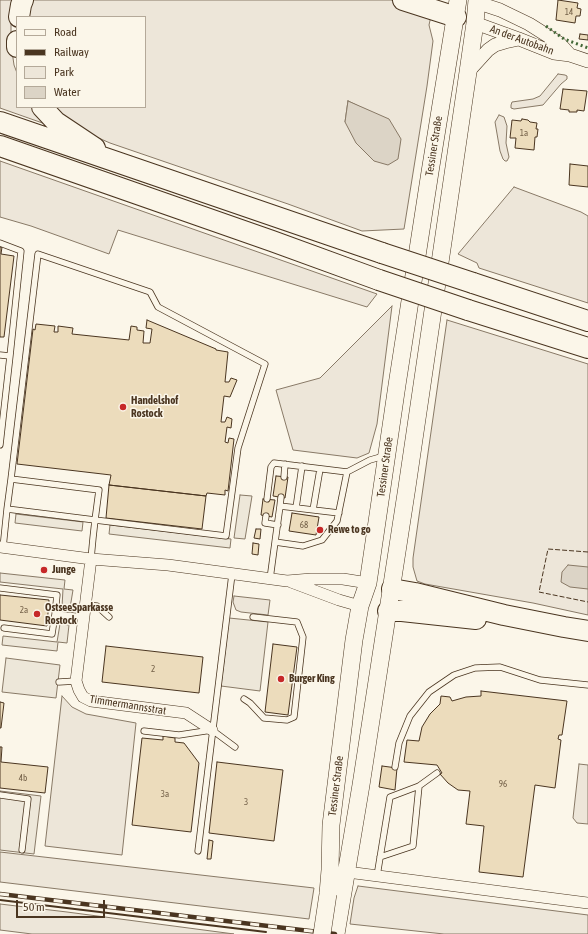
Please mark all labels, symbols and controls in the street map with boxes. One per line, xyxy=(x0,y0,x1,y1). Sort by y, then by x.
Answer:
house number: 14 xyxy=(565,7,573,17)
legend xyxy=(16,16,146,108)
street label: An der Autobahn xyxy=(488,22,556,58)
text: Road xyxy=(54,25,77,39)
text: Railway xyxy=(54,45,89,59)
text: Park xyxy=(54,65,74,79)
text: Water xyxy=(54,85,80,99)
street label: Tessiner Straße xyxy=(423,115,445,177)
house number: 1a xyxy=(520,128,528,138)
place label: Handelshof Rostock xyxy=(131,394,178,420)
marker: Handelshof Rostock xyxy=(118,402,128,412)
street label: Tessiner Straße xyxy=(374,436,396,498)
house number: 68 xyxy=(300,520,308,530)
place label: Rewe to go xyxy=(328,523,371,537)
marker: Rewe to go xyxy=(315,525,325,535)
place label: Junge xyxy=(52,563,76,577)
marker: Junge xyxy=(39,565,49,575)
place label: OstseeSparkasse Rostock xyxy=(45,601,113,627)
house number: 2a xyxy=(20,605,28,615)
marker: OstseeSparkasse Rostock xyxy=(32,609,42,619)
house number: 2 xyxy=(151,664,155,674)
place label: Burger King xyxy=(289,672,335,686)
marker: Burger King xyxy=(276,674,286,684)
street label: Timmermannsstrat xyxy=(89,692,167,718)
street label: Tessiner Straße xyxy=(326,755,346,817)
house number: 4b xyxy=(19,773,27,783)
house number: 96 xyxy=(499,779,507,789)
house number: 3a xyxy=(161,789,169,799)
house number: 3 xyxy=(244,797,248,807)
scale bar xyxy=(18,892,107,918)
text: 50 m xyxy=(23,900,45,914)

